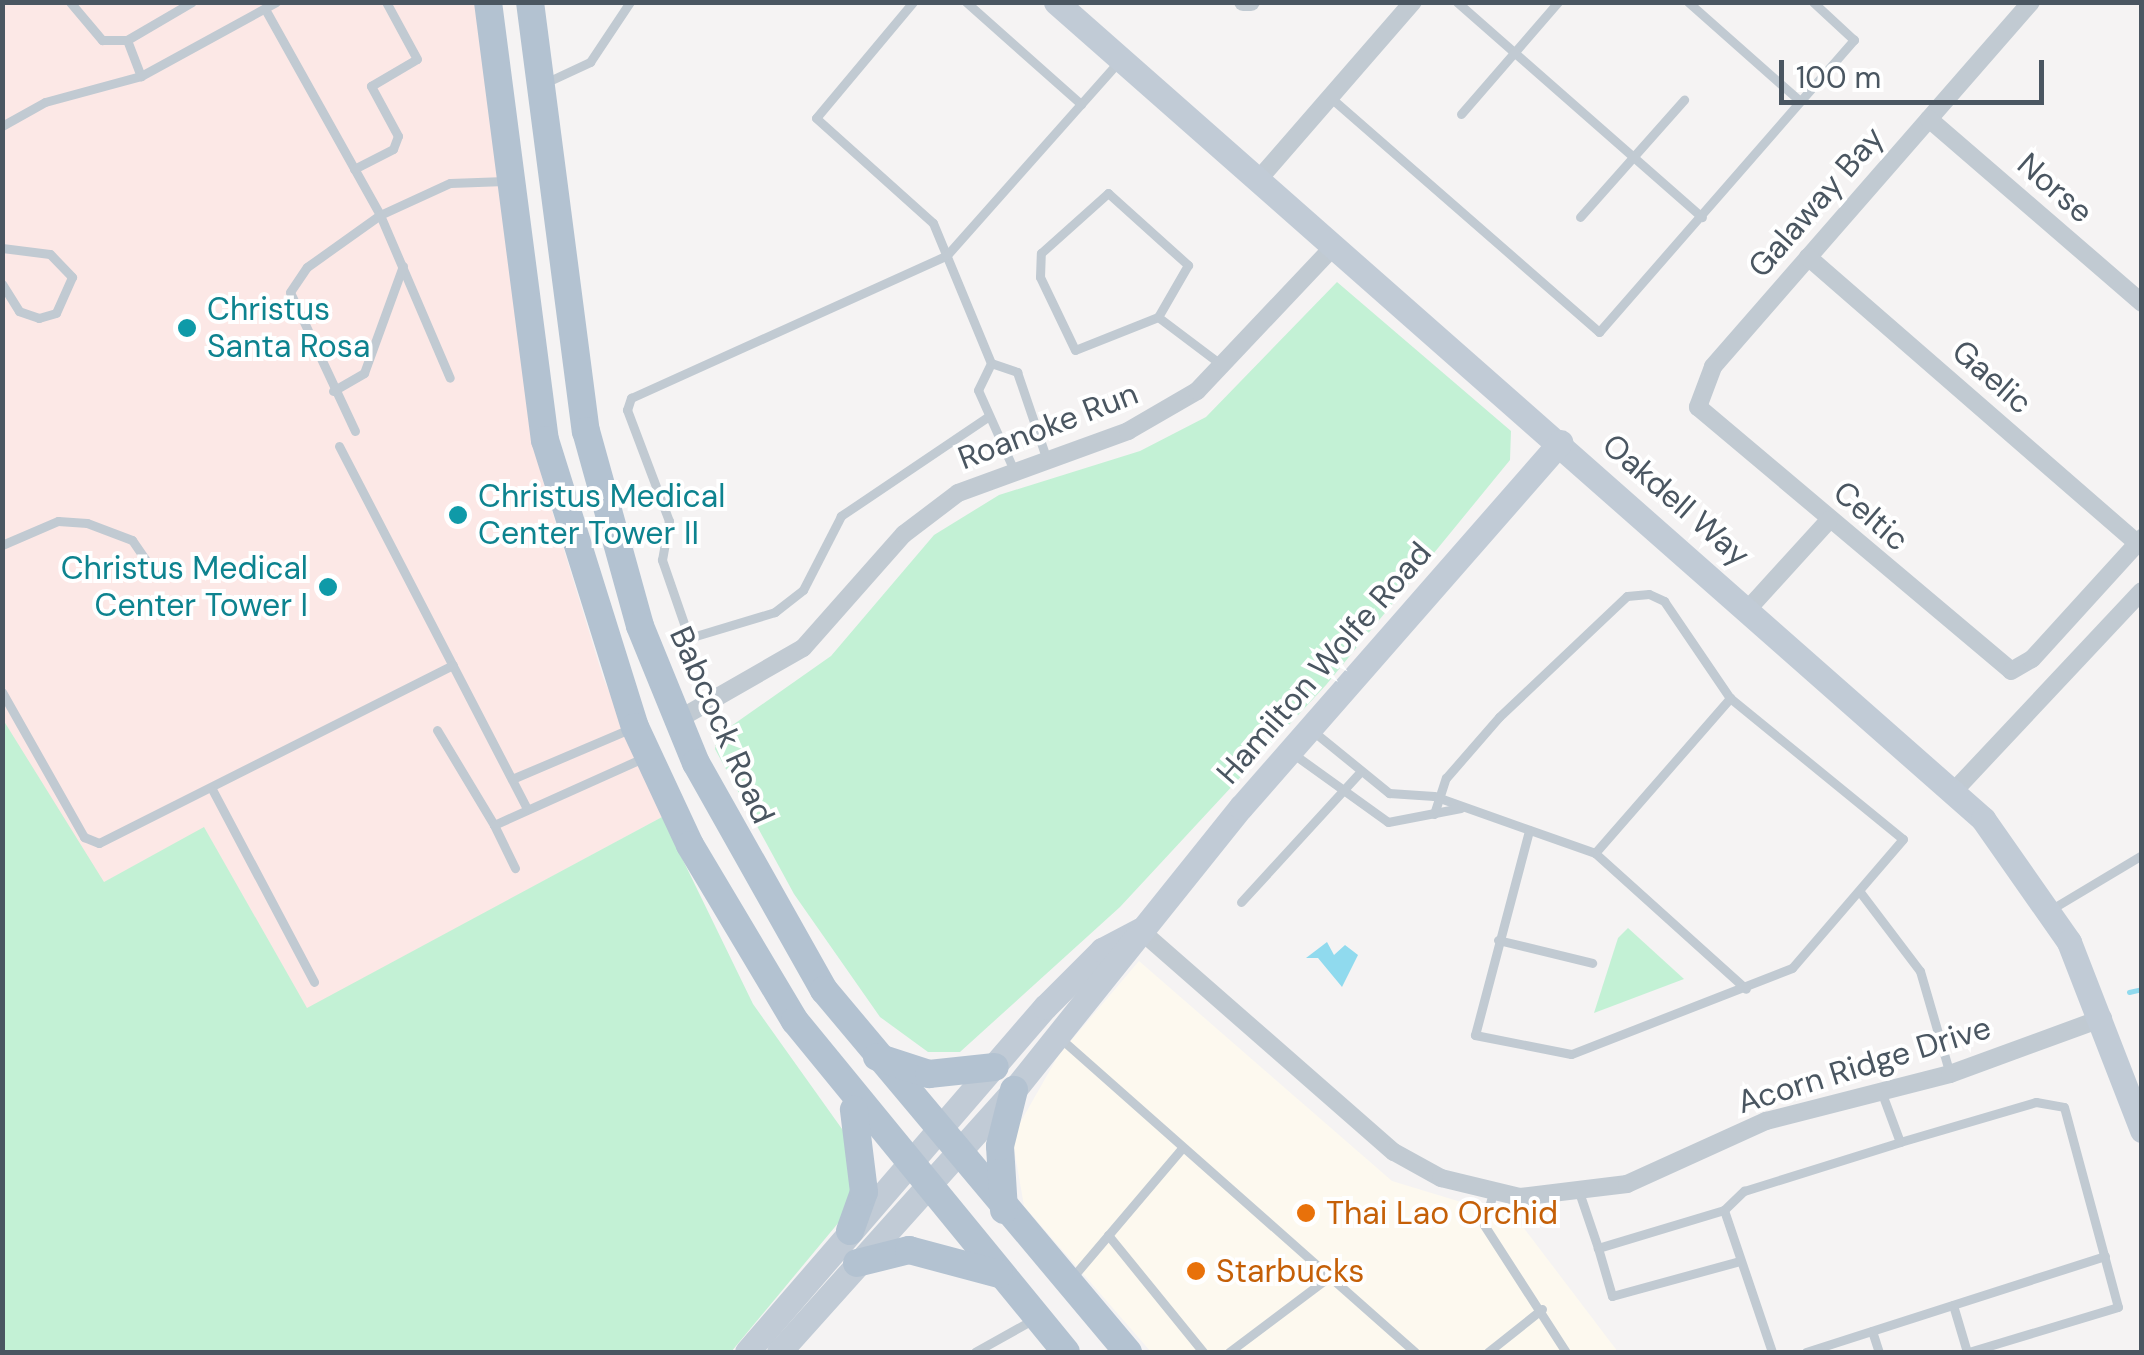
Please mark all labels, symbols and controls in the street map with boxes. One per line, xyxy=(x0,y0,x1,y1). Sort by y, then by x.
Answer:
scale bar xyxy=(1784,40,2049,102)
text: 100 m xyxy=(1796,58,1881,97)
street label: Galaway Bay xyxy=(1740,119,1892,285)
street label: Norse xyxy=(2010,145,2100,231)
place label: Christus Santa Rosa xyxy=(207,291,370,366)
marker: Christus Santa Rosa xyxy=(176,317,198,339)
street label: Gaelic xyxy=(1944,332,2040,422)
street label: Roanoke Run xyxy=(953,374,1143,478)
street label: Oakdell Way xyxy=(1595,426,1757,574)
street label: Celtic xyxy=(1826,473,1916,559)
place label: Christus Medical Center Tower II xyxy=(478,478,725,553)
marker: Christus Medical Center Tower II xyxy=(447,504,469,526)
street label: Hamilton Wolfe Road xyxy=(1209,534,1439,792)
place label: Christus Medical Center Tower I xyxy=(61,550,308,625)
marker: Christus Medical Center Tower I xyxy=(317,576,339,598)
street label: Babcock Road xyxy=(661,621,783,829)
street label: Acorn Ridge Drive xyxy=(1733,1008,1995,1122)
place label: Thai Lao Orchid xyxy=(1326,1194,1558,1232)
marker: Thai Lao Orchid xyxy=(1295,1202,1317,1224)
place label: Starbucks xyxy=(1216,1252,1364,1290)
marker: Starbucks xyxy=(1185,1260,1207,1282)

